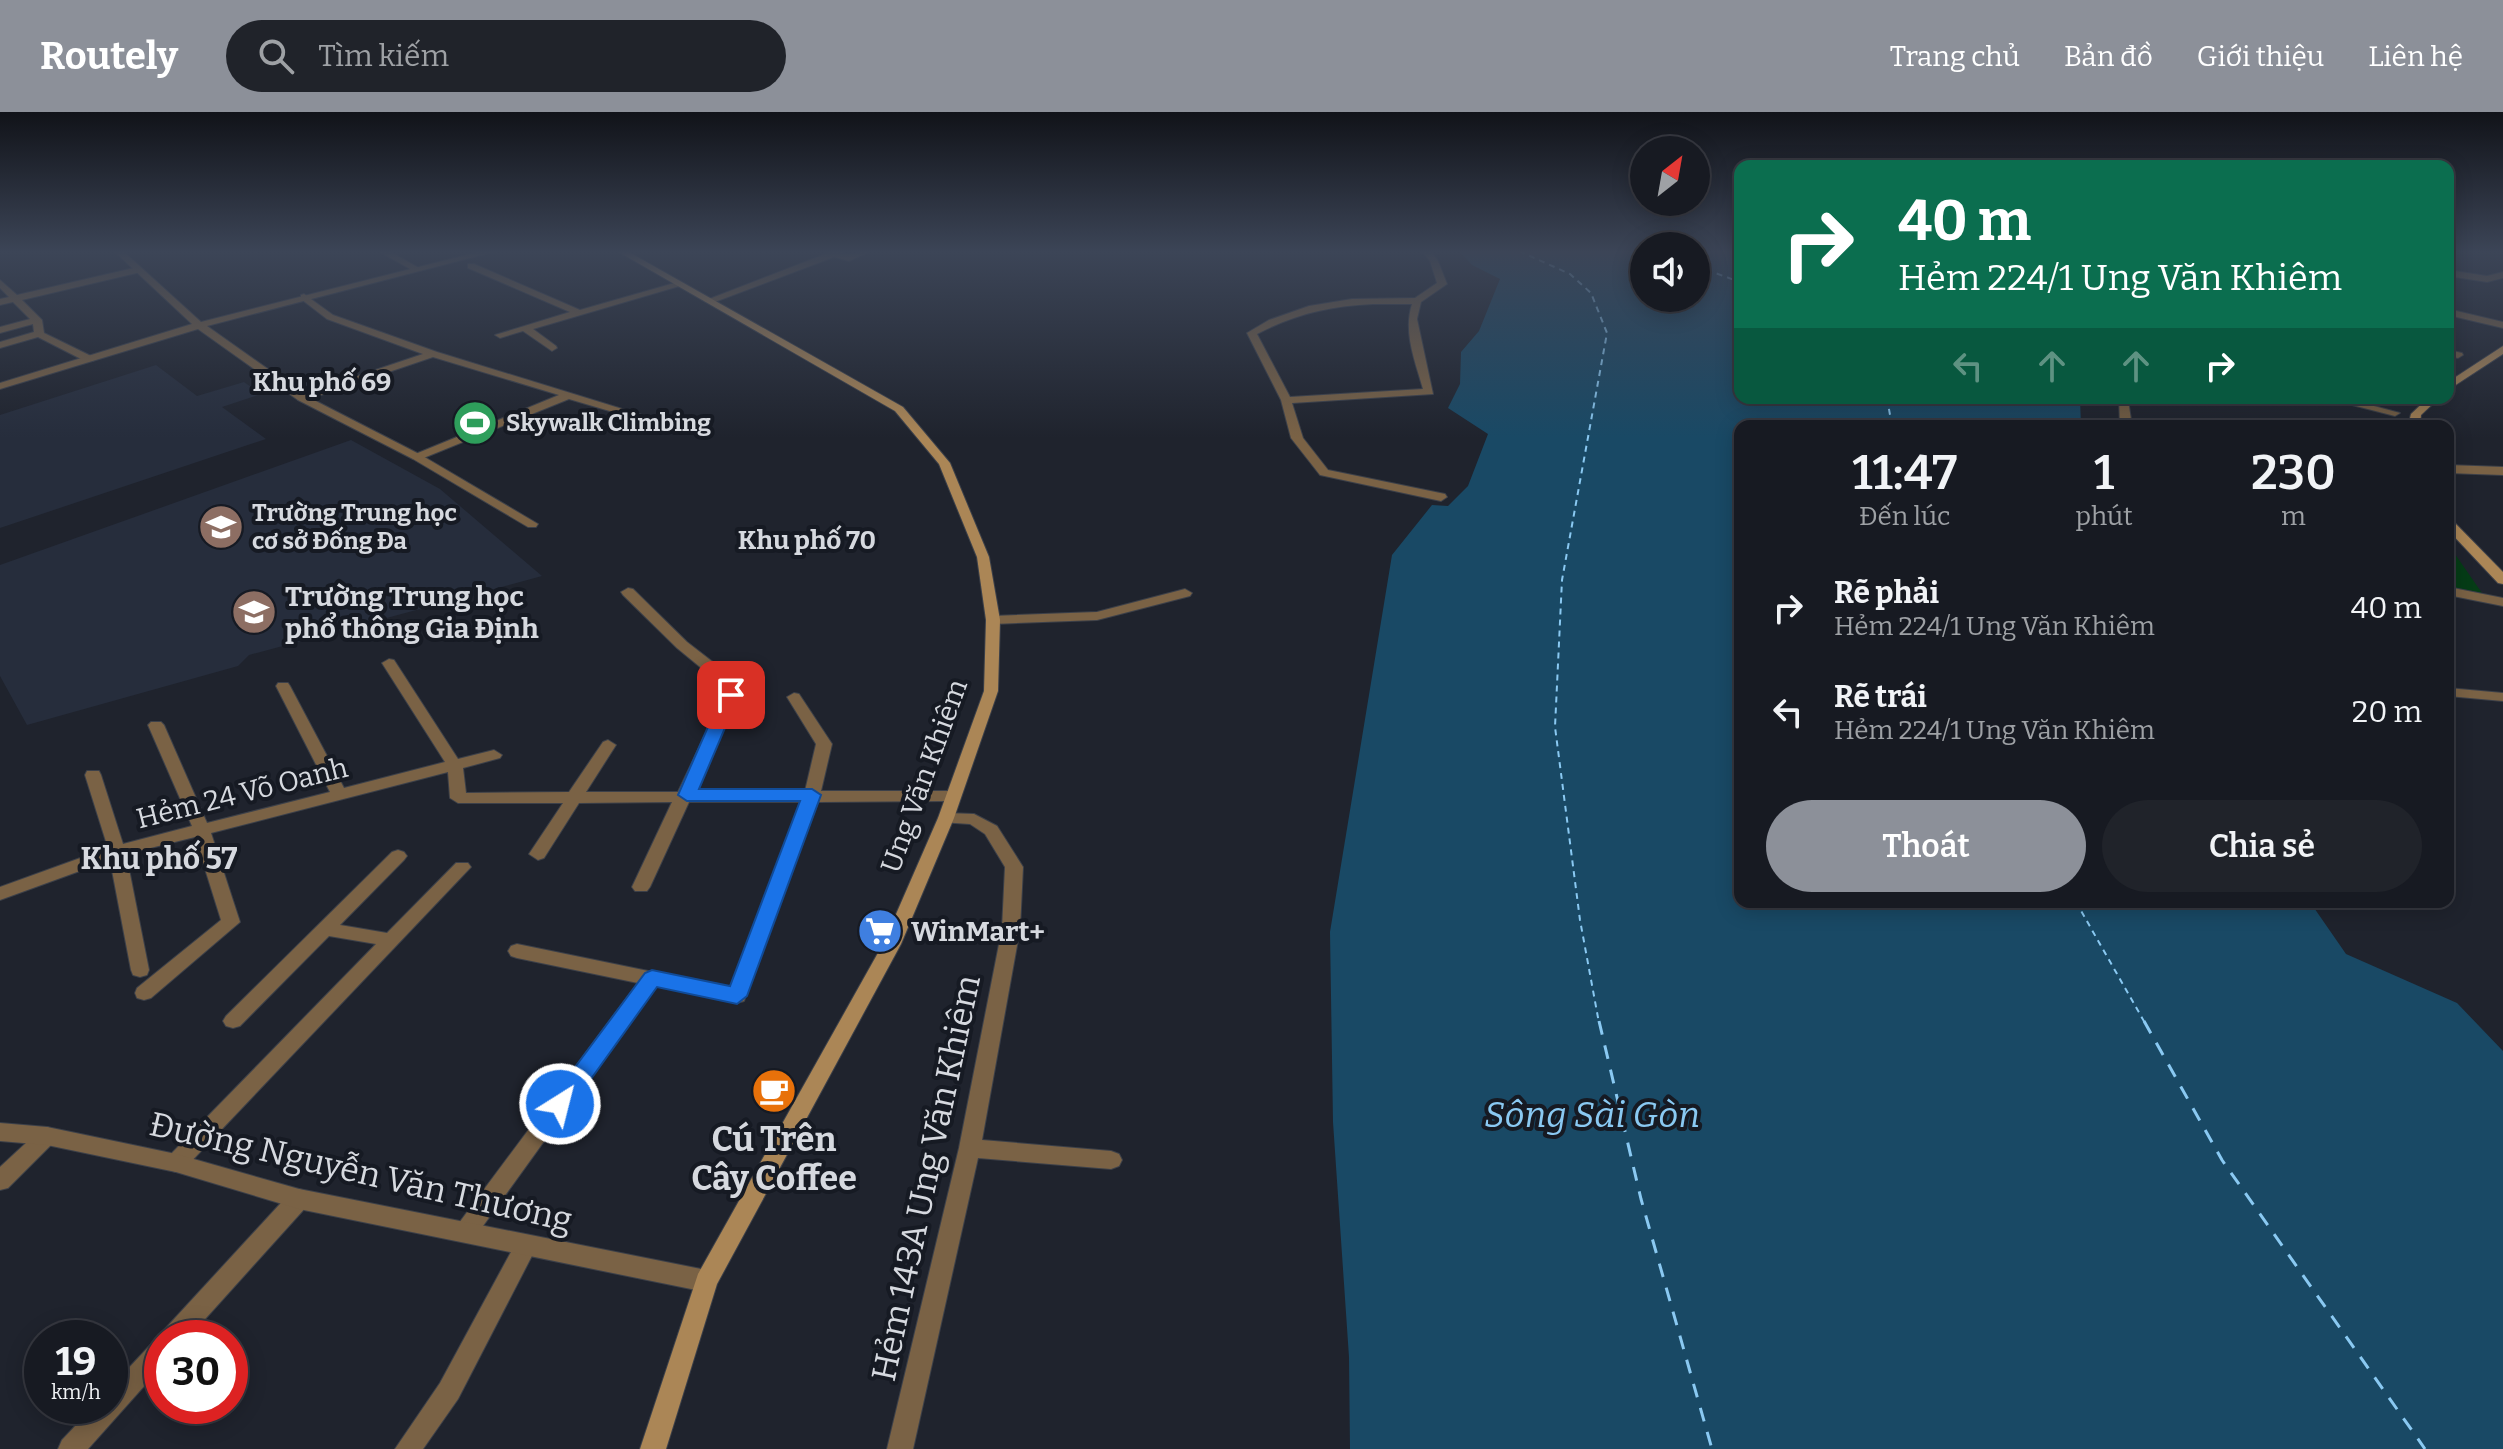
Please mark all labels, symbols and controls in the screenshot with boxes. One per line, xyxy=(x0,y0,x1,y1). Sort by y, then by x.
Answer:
search box xyxy=(226,20,786,92)
text: Routely xyxy=(40,33,178,79)
icon: search xyxy=(254,34,298,78)
text: Tìm kiếm xyxy=(318,38,449,74)
text: Trang chủ xyxy=(1890,40,2020,73)
text: Bản đồ xyxy=(2064,40,2153,73)
text: Giới thiệu xyxy=(2197,40,2324,73)
text: Liên hệ xyxy=(2368,40,2463,73)
north arrow xyxy=(1630,136,1710,216)
map controls xyxy=(1630,136,1710,312)
text: 40 m xyxy=(1898,188,2031,255)
icon: right xyxy=(1766,192,1870,296)
button: sound xyxy=(1630,232,1710,312)
text: Hẻm 224/1 Ung Văn Khiêm xyxy=(1898,256,2342,300)
icon: left xyxy=(1946,344,1990,388)
icon: ahead xyxy=(2030,344,2074,388)
icon: ahead xyxy=(2114,344,2158,388)
icon: right xyxy=(2198,344,2242,388)
district label: Khu phố 69 xyxy=(253,367,391,398)
sports icon: Skywalk Climbing xyxy=(451,399,499,447)
place label: Skywalk Climbing xyxy=(506,409,711,437)
text: 11:47 xyxy=(1852,444,1957,502)
text: 1 xyxy=(2094,444,2114,502)
text: 230 xyxy=(2251,444,2336,502)
place label: Trường Trung học cơ sở Đống Đa xyxy=(252,499,457,555)
text: Đến lúc xyxy=(1859,501,1950,532)
text: phút xyxy=(2075,501,2133,532)
text: m xyxy=(2281,501,2306,532)
school or university icon: Trường Trung học cơ sở Đống Đa xyxy=(197,503,245,551)
district label: Khu phố 70 xyxy=(738,525,876,556)
text: Rẽ phải xyxy=(1834,575,1939,611)
place label: Trường Trung học phổ thông Gia Định xyxy=(285,580,539,645)
icon: right xyxy=(1766,586,1810,630)
school or university icon: Trường Trung học phổ thông Gia Định xyxy=(230,588,278,636)
text: 40 m xyxy=(2351,590,2422,626)
text: Hẻm 224/1 Ung Văn Khiêm xyxy=(1834,611,2155,642)
pin xyxy=(697,661,765,729)
icon: arrive xyxy=(709,673,753,717)
street label: Ung Văn Khiêm xyxy=(874,675,974,877)
text: Rẽ trái xyxy=(1834,679,1927,715)
icon: left xyxy=(1766,690,1810,734)
text: 20 m xyxy=(2352,694,2422,730)
text: Hẻm 224/1 Ung Văn Khiêm xyxy=(1834,715,2155,746)
street label: Hẻm 24 Võ Oanh xyxy=(133,751,351,835)
button: Thoát xyxy=(1766,800,2086,892)
button: Chia sẻ xyxy=(2102,800,2422,892)
district label: Khu phố 57 xyxy=(81,839,237,877)
supermarket icon: WinMart+ xyxy=(856,907,904,955)
place label: WinMart+ xyxy=(911,915,1045,948)
street label: Hẻm 143A Ung Văn Khiêm xyxy=(863,971,989,1385)
position arrow xyxy=(518,1062,602,1146)
cafe icon: Cú Trên Cây Coffee xyxy=(750,1067,798,1115)
water label: Sông Sài Gòn xyxy=(1484,1093,1700,1137)
street label: Đường Nguyễn Văn Thương xyxy=(146,1103,576,1241)
place label: Cú Trên Cây Coffee xyxy=(691,1119,857,1199)
speed limit sign: 30 xyxy=(144,1320,248,1424)
text: 19 xyxy=(56,1338,96,1386)
text: km/h xyxy=(51,1380,101,1404)

